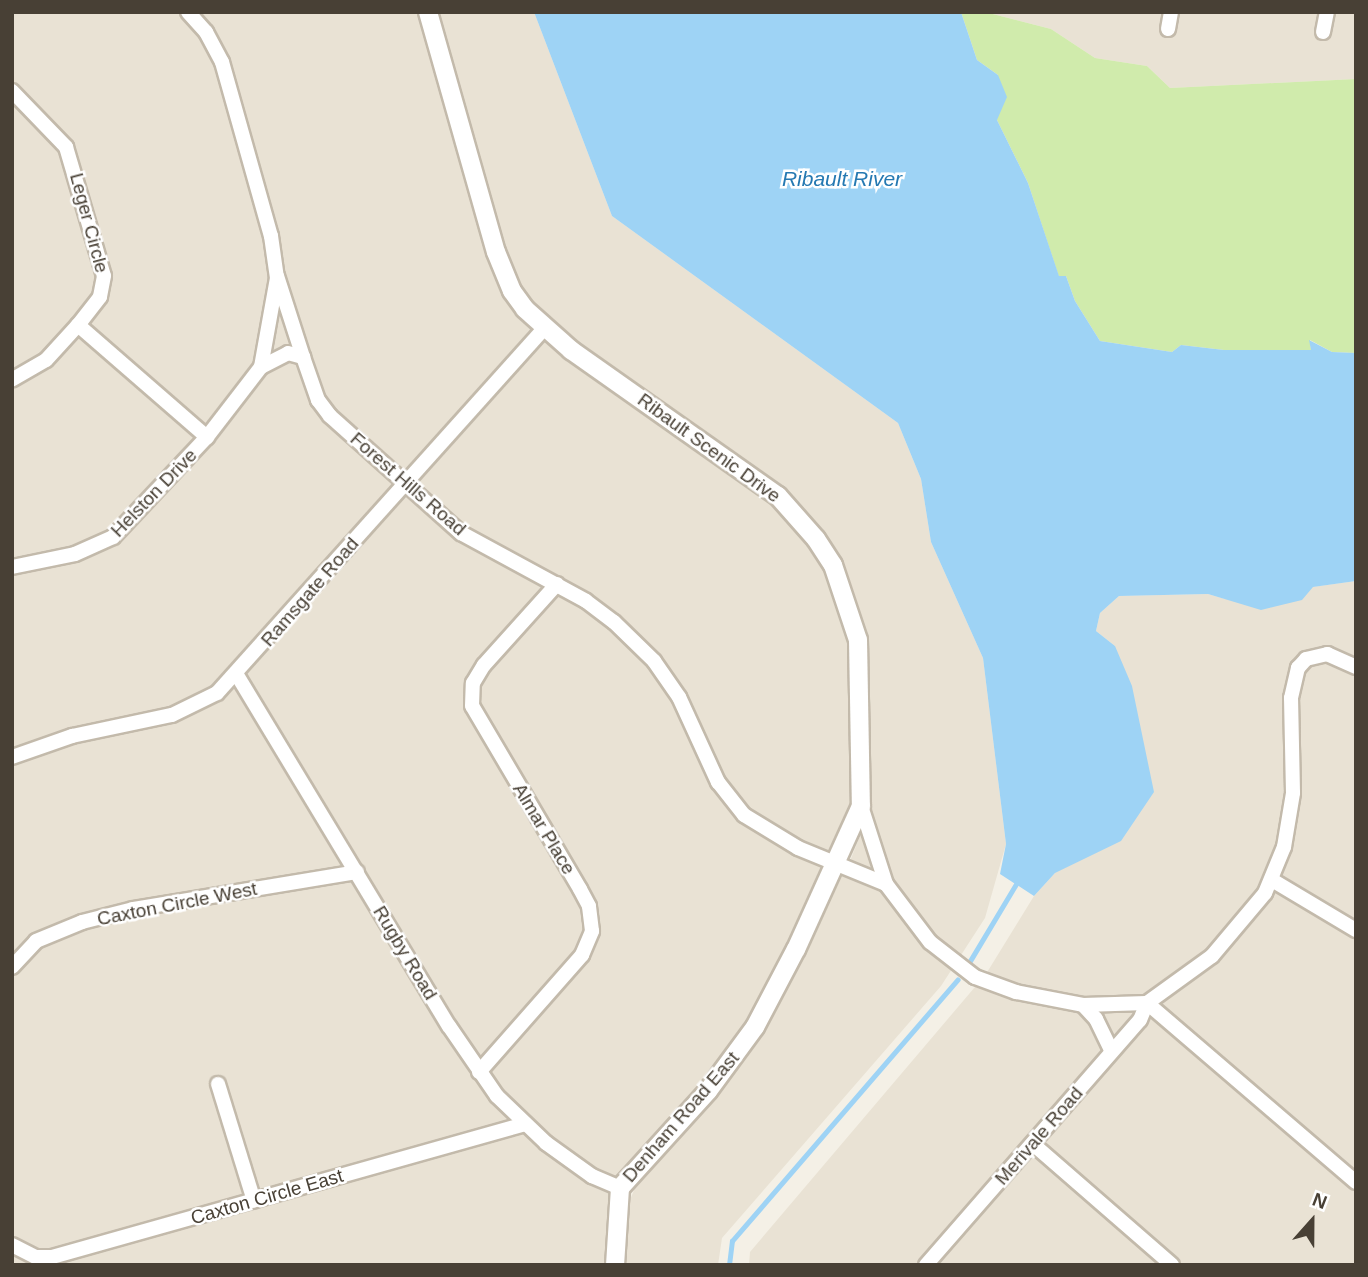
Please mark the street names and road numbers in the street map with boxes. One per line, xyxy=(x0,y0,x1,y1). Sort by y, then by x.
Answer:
street label: Leger Circle xyxy=(65,171,113,275)
street label: Ribault Scenic Drive xyxy=(633,389,785,507)
street label: Forest Hills Road xyxy=(346,428,470,540)
street label: Helston Drive xyxy=(106,444,202,542)
street label: Ramsgate Road xyxy=(256,533,364,651)
street label: Almar Place xyxy=(508,779,580,879)
street label: Caxton Circle West xyxy=(95,877,259,931)
street label: Rugby Road xyxy=(368,902,442,1004)
street label: Denham Road East xyxy=(618,1047,744,1187)
street label: Merivale Road xyxy=(990,1082,1088,1190)
street label: Caxton Circle East xyxy=(188,1164,346,1230)

